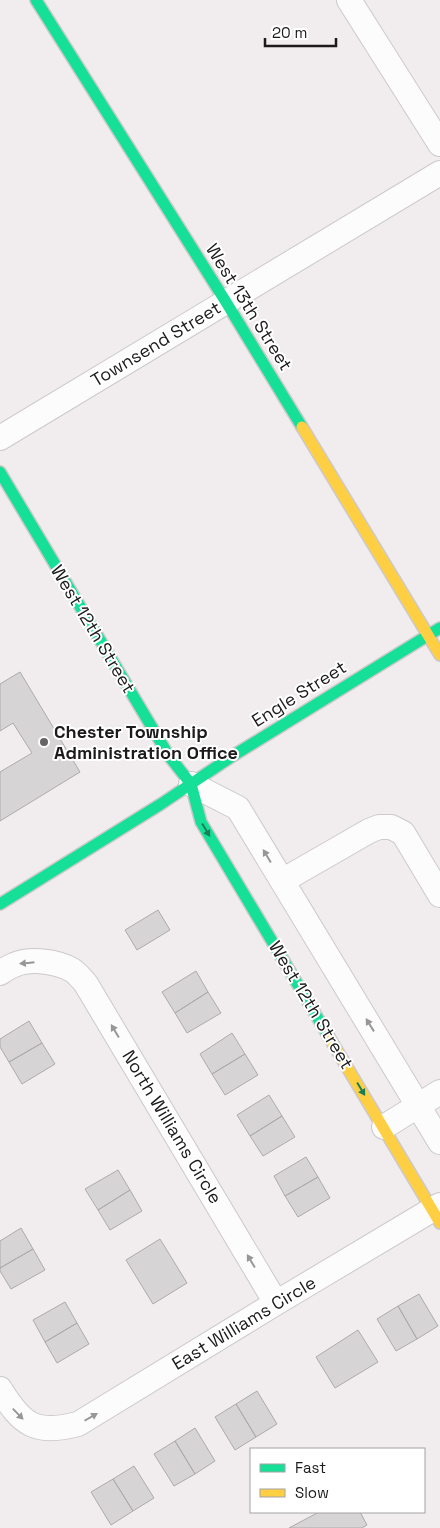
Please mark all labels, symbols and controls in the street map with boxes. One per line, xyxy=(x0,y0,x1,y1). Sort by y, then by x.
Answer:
scale bar xyxy=(265,15,336,47)
text: 20 m xyxy=(272,23,307,42)
street label: West 13th Street xyxy=(201,239,298,375)
street label: Townsend Street xyxy=(87,296,225,391)
street label: West 12th Street xyxy=(46,560,141,697)
street label: Engle Street xyxy=(247,655,350,732)
place label: Chester Township Administration Office xyxy=(54,720,238,764)
marker: Chester Township Administration Office xyxy=(38,736,50,748)
one-way arrow xyxy=(201,823,210,836)
one-way arrow xyxy=(263,849,271,864)
street label: West 12th Street xyxy=(264,936,359,1073)
one-way arrow xyxy=(19,959,35,967)
one-way arrow xyxy=(365,1018,374,1031)
one-way arrow xyxy=(110,1024,119,1037)
street label: North Williams Circle xyxy=(117,1046,227,1208)
one-way arrow xyxy=(357,1083,366,1096)
one-way arrow xyxy=(247,1254,256,1267)
street label: East Williams Circle xyxy=(168,1270,320,1375)
one-way arrow xyxy=(12,1408,24,1420)
one-way arrow xyxy=(85,1412,98,1421)
legend xyxy=(250,1448,425,1513)
text: Fast xyxy=(295,1458,326,1477)
text: Slow xyxy=(295,1483,329,1502)

